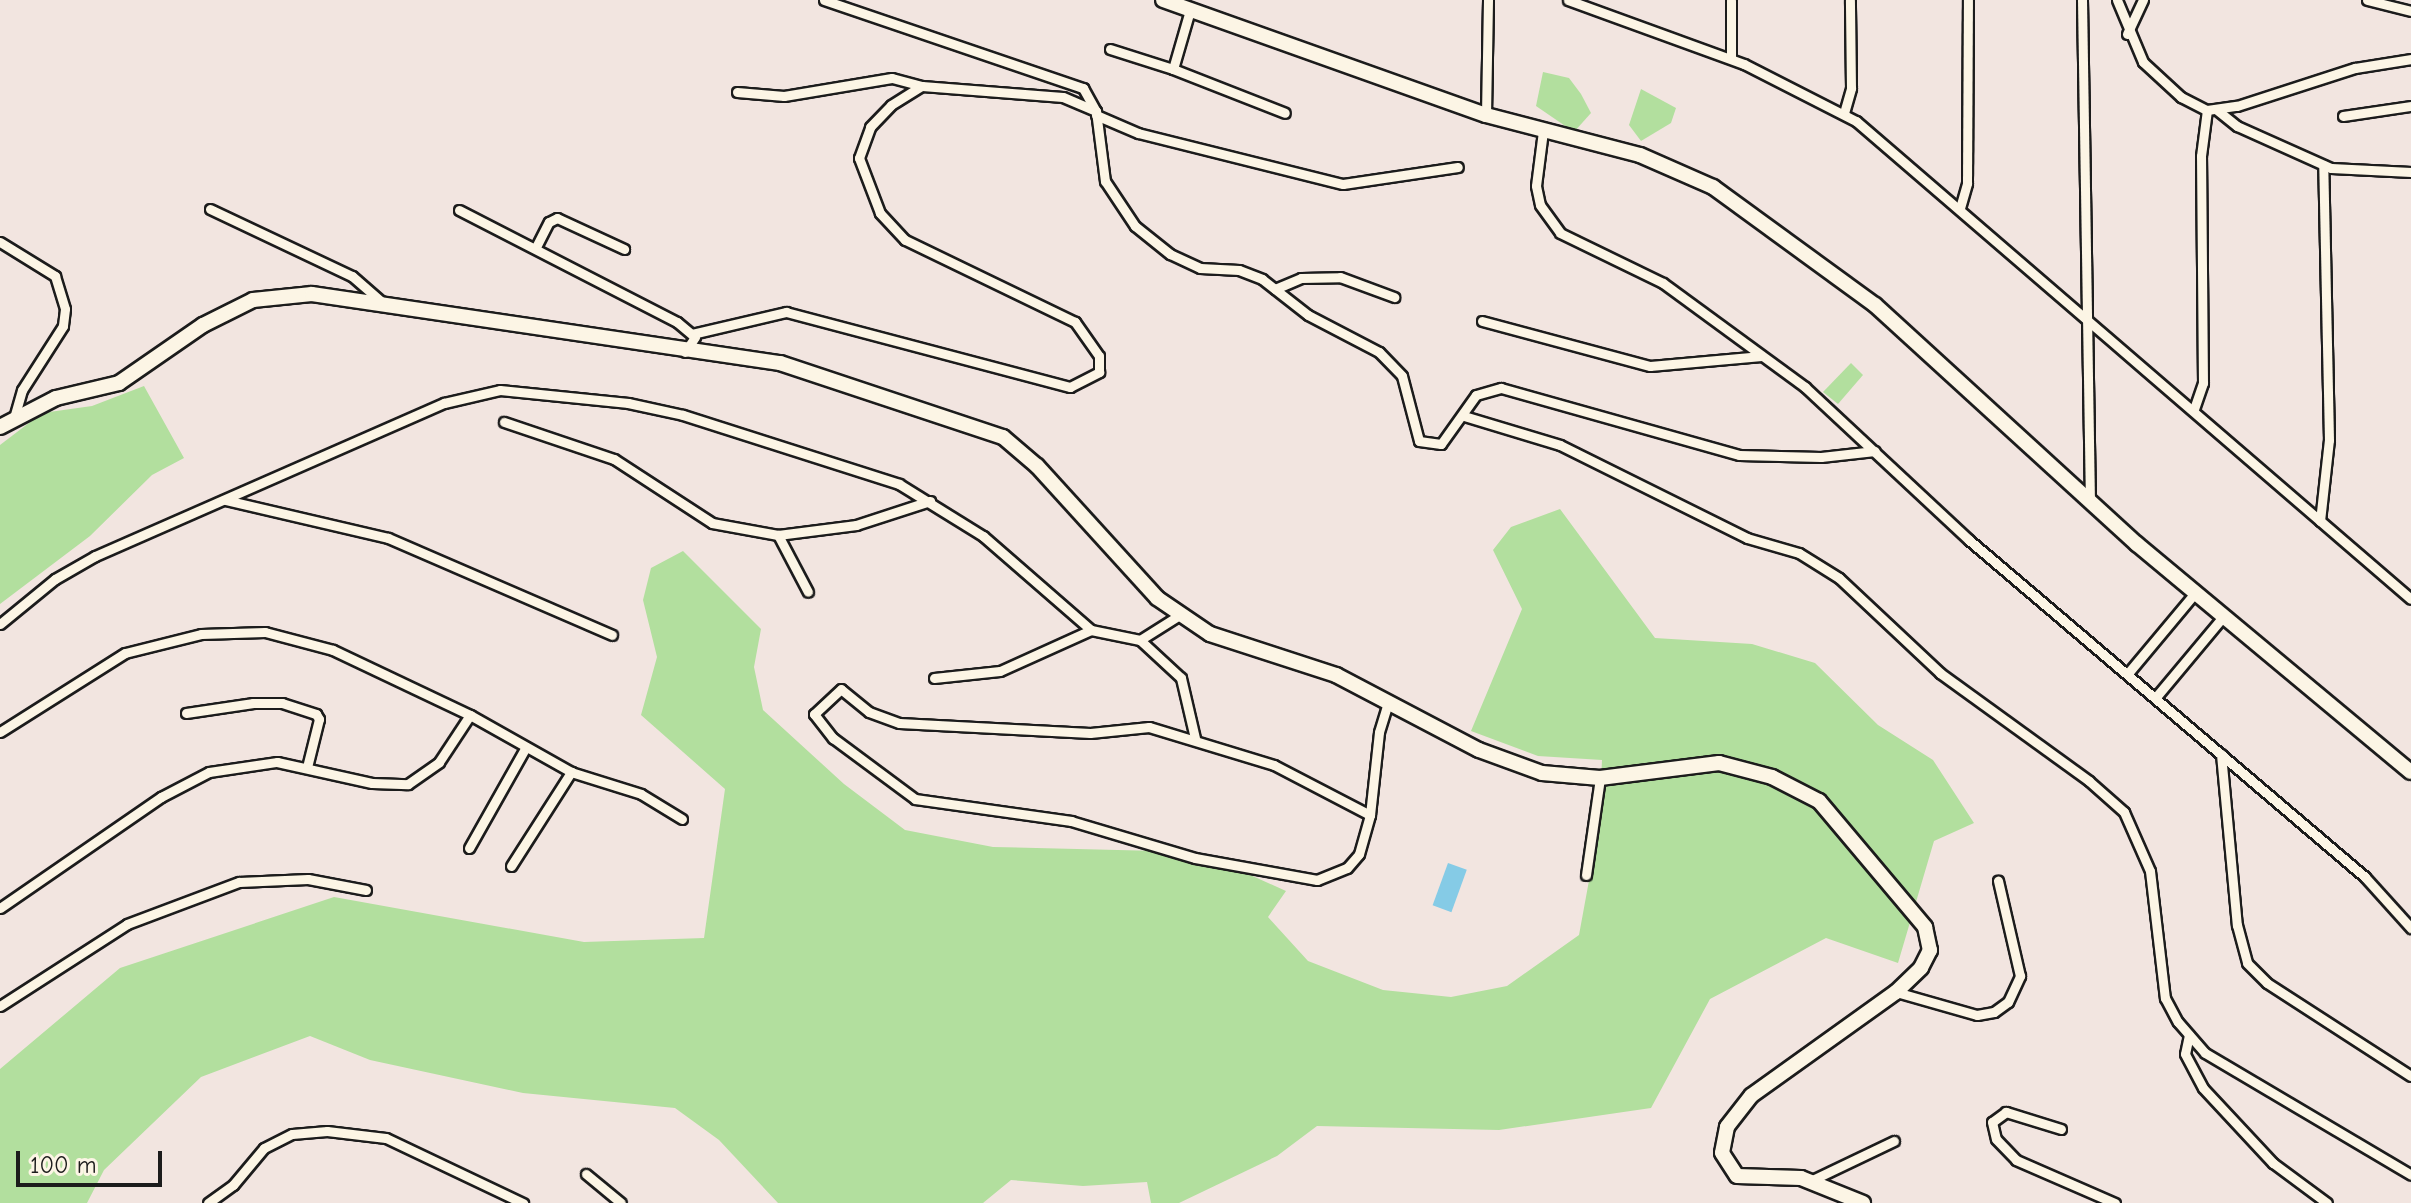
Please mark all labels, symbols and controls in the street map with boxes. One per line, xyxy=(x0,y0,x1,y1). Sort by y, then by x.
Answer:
scale bar xyxy=(20,1135,166,1185)
text: 100 m xyxy=(30,1151,97,1179)

